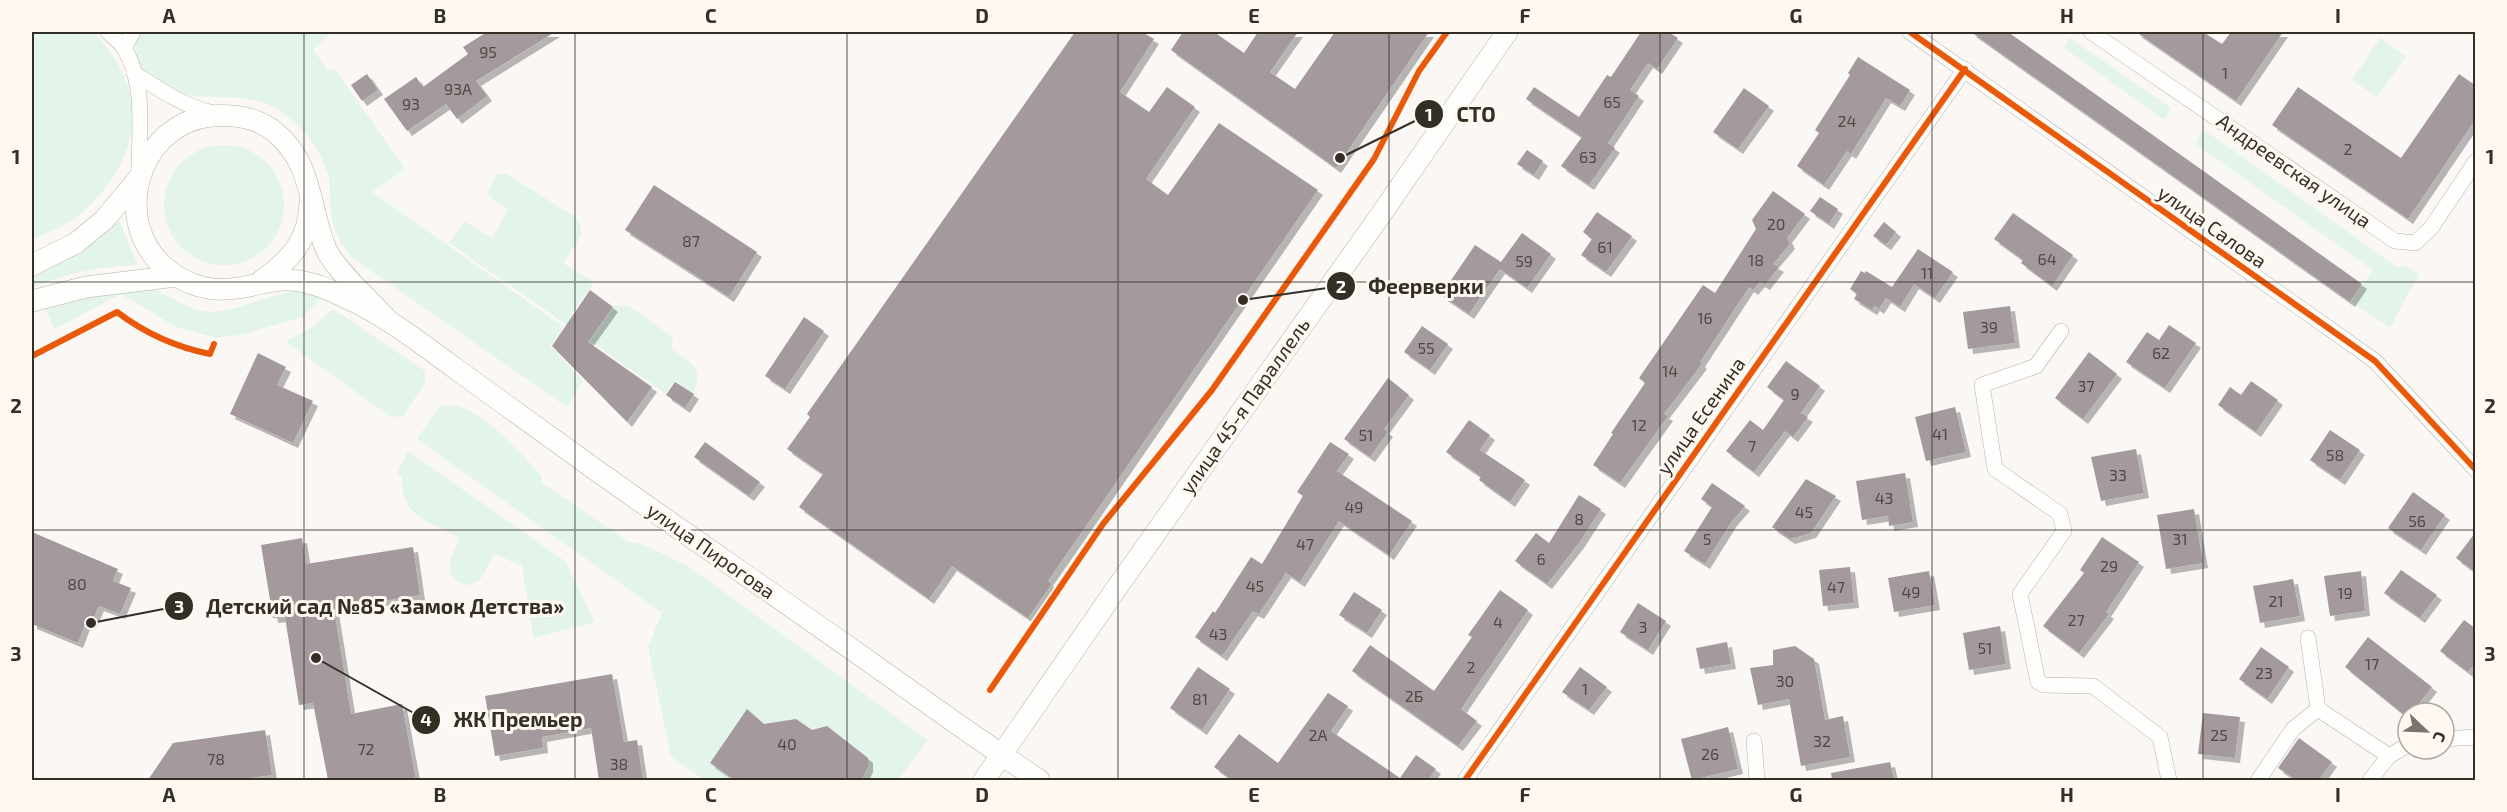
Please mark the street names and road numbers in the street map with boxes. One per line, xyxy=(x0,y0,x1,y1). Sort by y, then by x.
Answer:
street label: Андреевская улица xyxy=(2212,108,2376,233)
street label: улица Салова xyxy=(2153,180,2272,273)
street label: улица 45-я Параллель xyxy=(1174,313,1315,499)
street label: улица Есенина xyxy=(1651,352,1750,479)
street label: улица Пирогова xyxy=(642,497,780,604)

